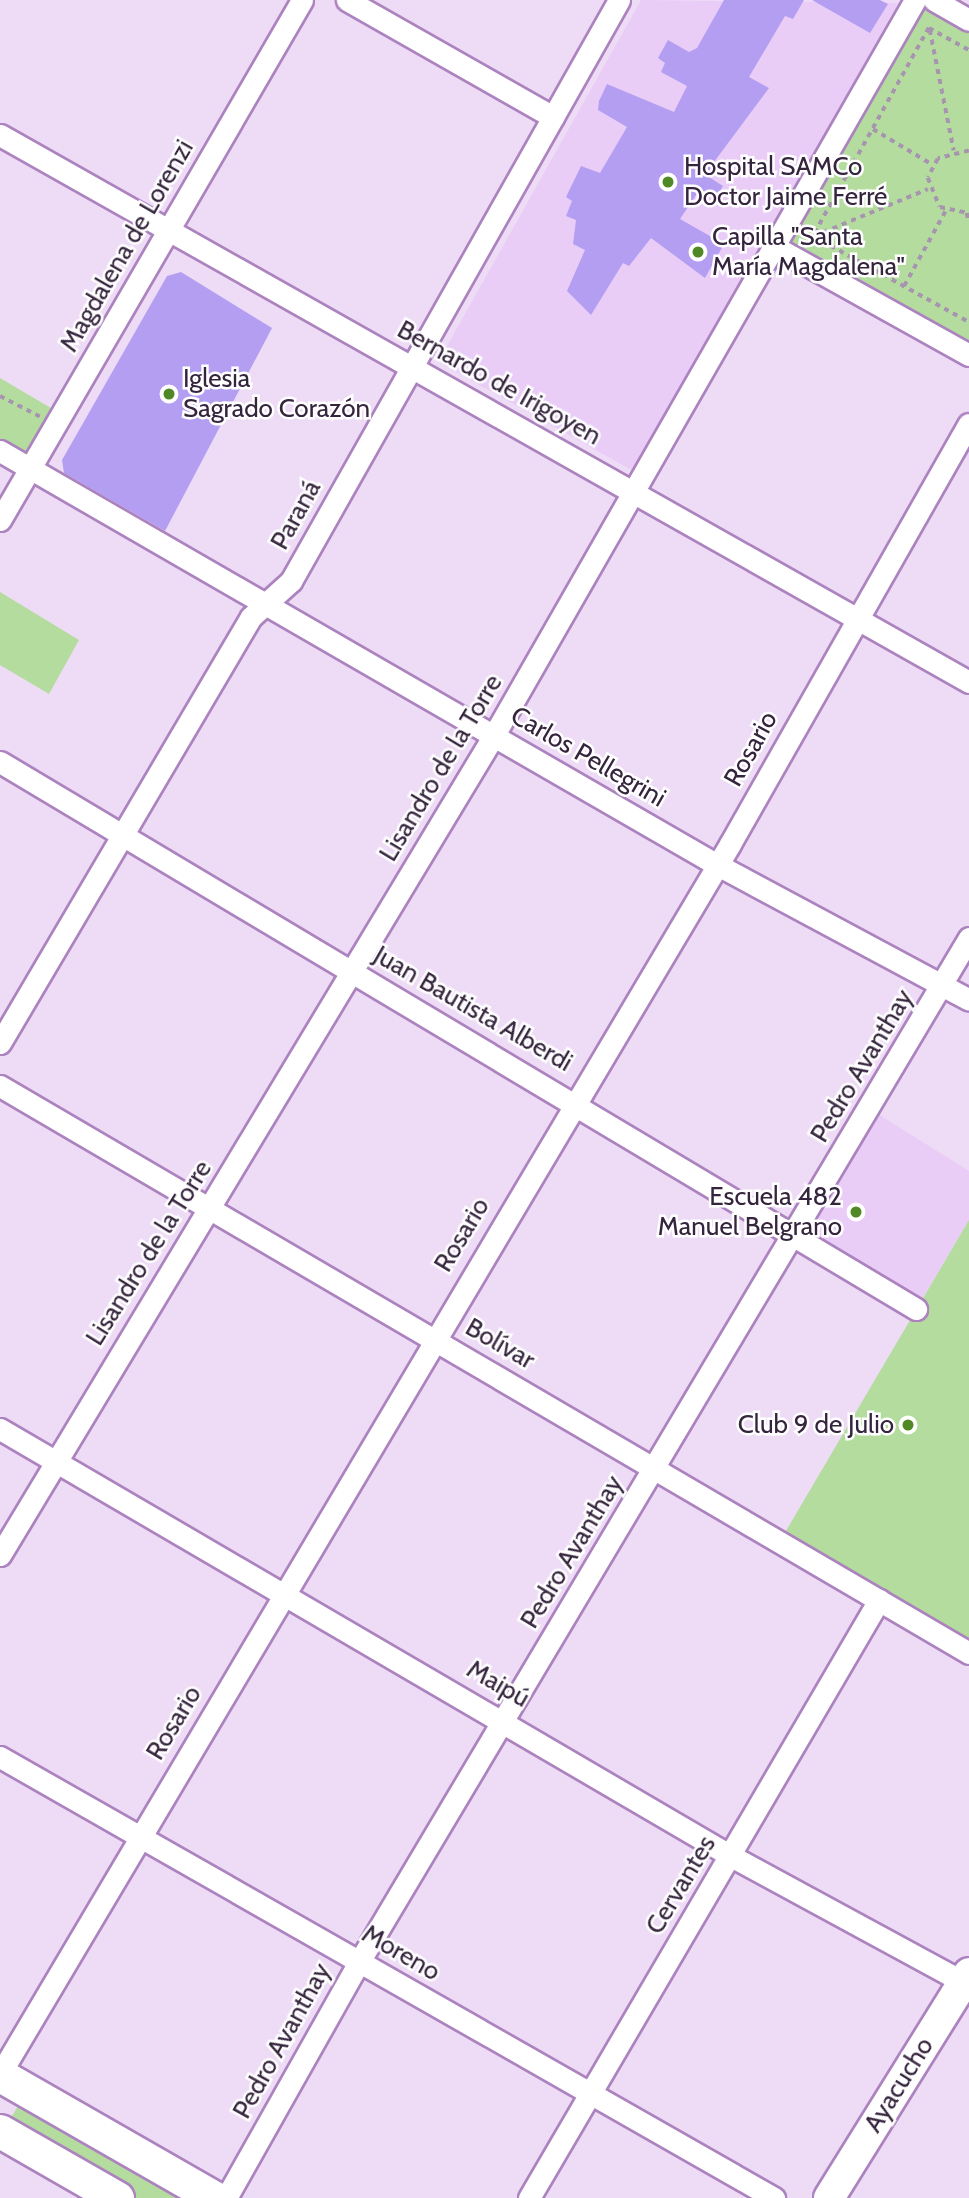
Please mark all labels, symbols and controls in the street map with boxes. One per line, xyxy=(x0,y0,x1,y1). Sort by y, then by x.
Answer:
street label: Magdalena de Lorenzi xyxy=(54,134,200,358)
place label: Hospital SAMCo Doctor Jaime Ferré xyxy=(684,151,887,212)
marker: Hospital SAMCo Doctor Jaime Ferré xyxy=(658,172,678,192)
place label: Capilla "Santa María Magdalena" xyxy=(712,221,905,282)
marker: Capilla "Santa María Magdalena" xyxy=(690,244,706,260)
street label: Bernardo de Irigoyen xyxy=(392,314,606,452)
place label: Iglesia Sagrado Corazón xyxy=(183,363,370,424)
marker: Iglesia Sagrado Corazón xyxy=(161,386,177,402)
street label: Paraná xyxy=(264,475,328,555)
street label: Lisandro de la Torre xyxy=(373,669,509,867)
street label: Carlos Pellegrini xyxy=(505,700,671,814)
street label: Rosario xyxy=(718,706,784,792)
street label: Juan Bautista Alberdi xyxy=(368,939,578,1079)
street label: Pedro Avanthay xyxy=(804,984,920,1148)
street label: Lisandro de la Torre xyxy=(80,1155,218,1351)
place label: Escuela 482 Manuel Belgrano xyxy=(658,1181,842,1242)
street label: Rosario xyxy=(428,1192,496,1278)
marker: Escuela 482 Manuel Belgrano xyxy=(848,1204,864,1220)
street label: Bolívar xyxy=(460,1312,540,1376)
place label: Club 9 de Julio xyxy=(738,1409,894,1441)
marker: Club 9 de Julio xyxy=(900,1417,916,1433)
street label: Pedro Avanthay xyxy=(514,1470,630,1634)
street label: Maipú xyxy=(461,1654,535,1714)
street label: Rosario xyxy=(140,1680,208,1766)
street label: Cervantes xyxy=(639,1830,723,1940)
street label: Moreno xyxy=(356,1918,446,1988)
street label: Pedro Avanthay xyxy=(226,1958,338,2124)
street label: Ayacucho xyxy=(858,2032,940,2138)

